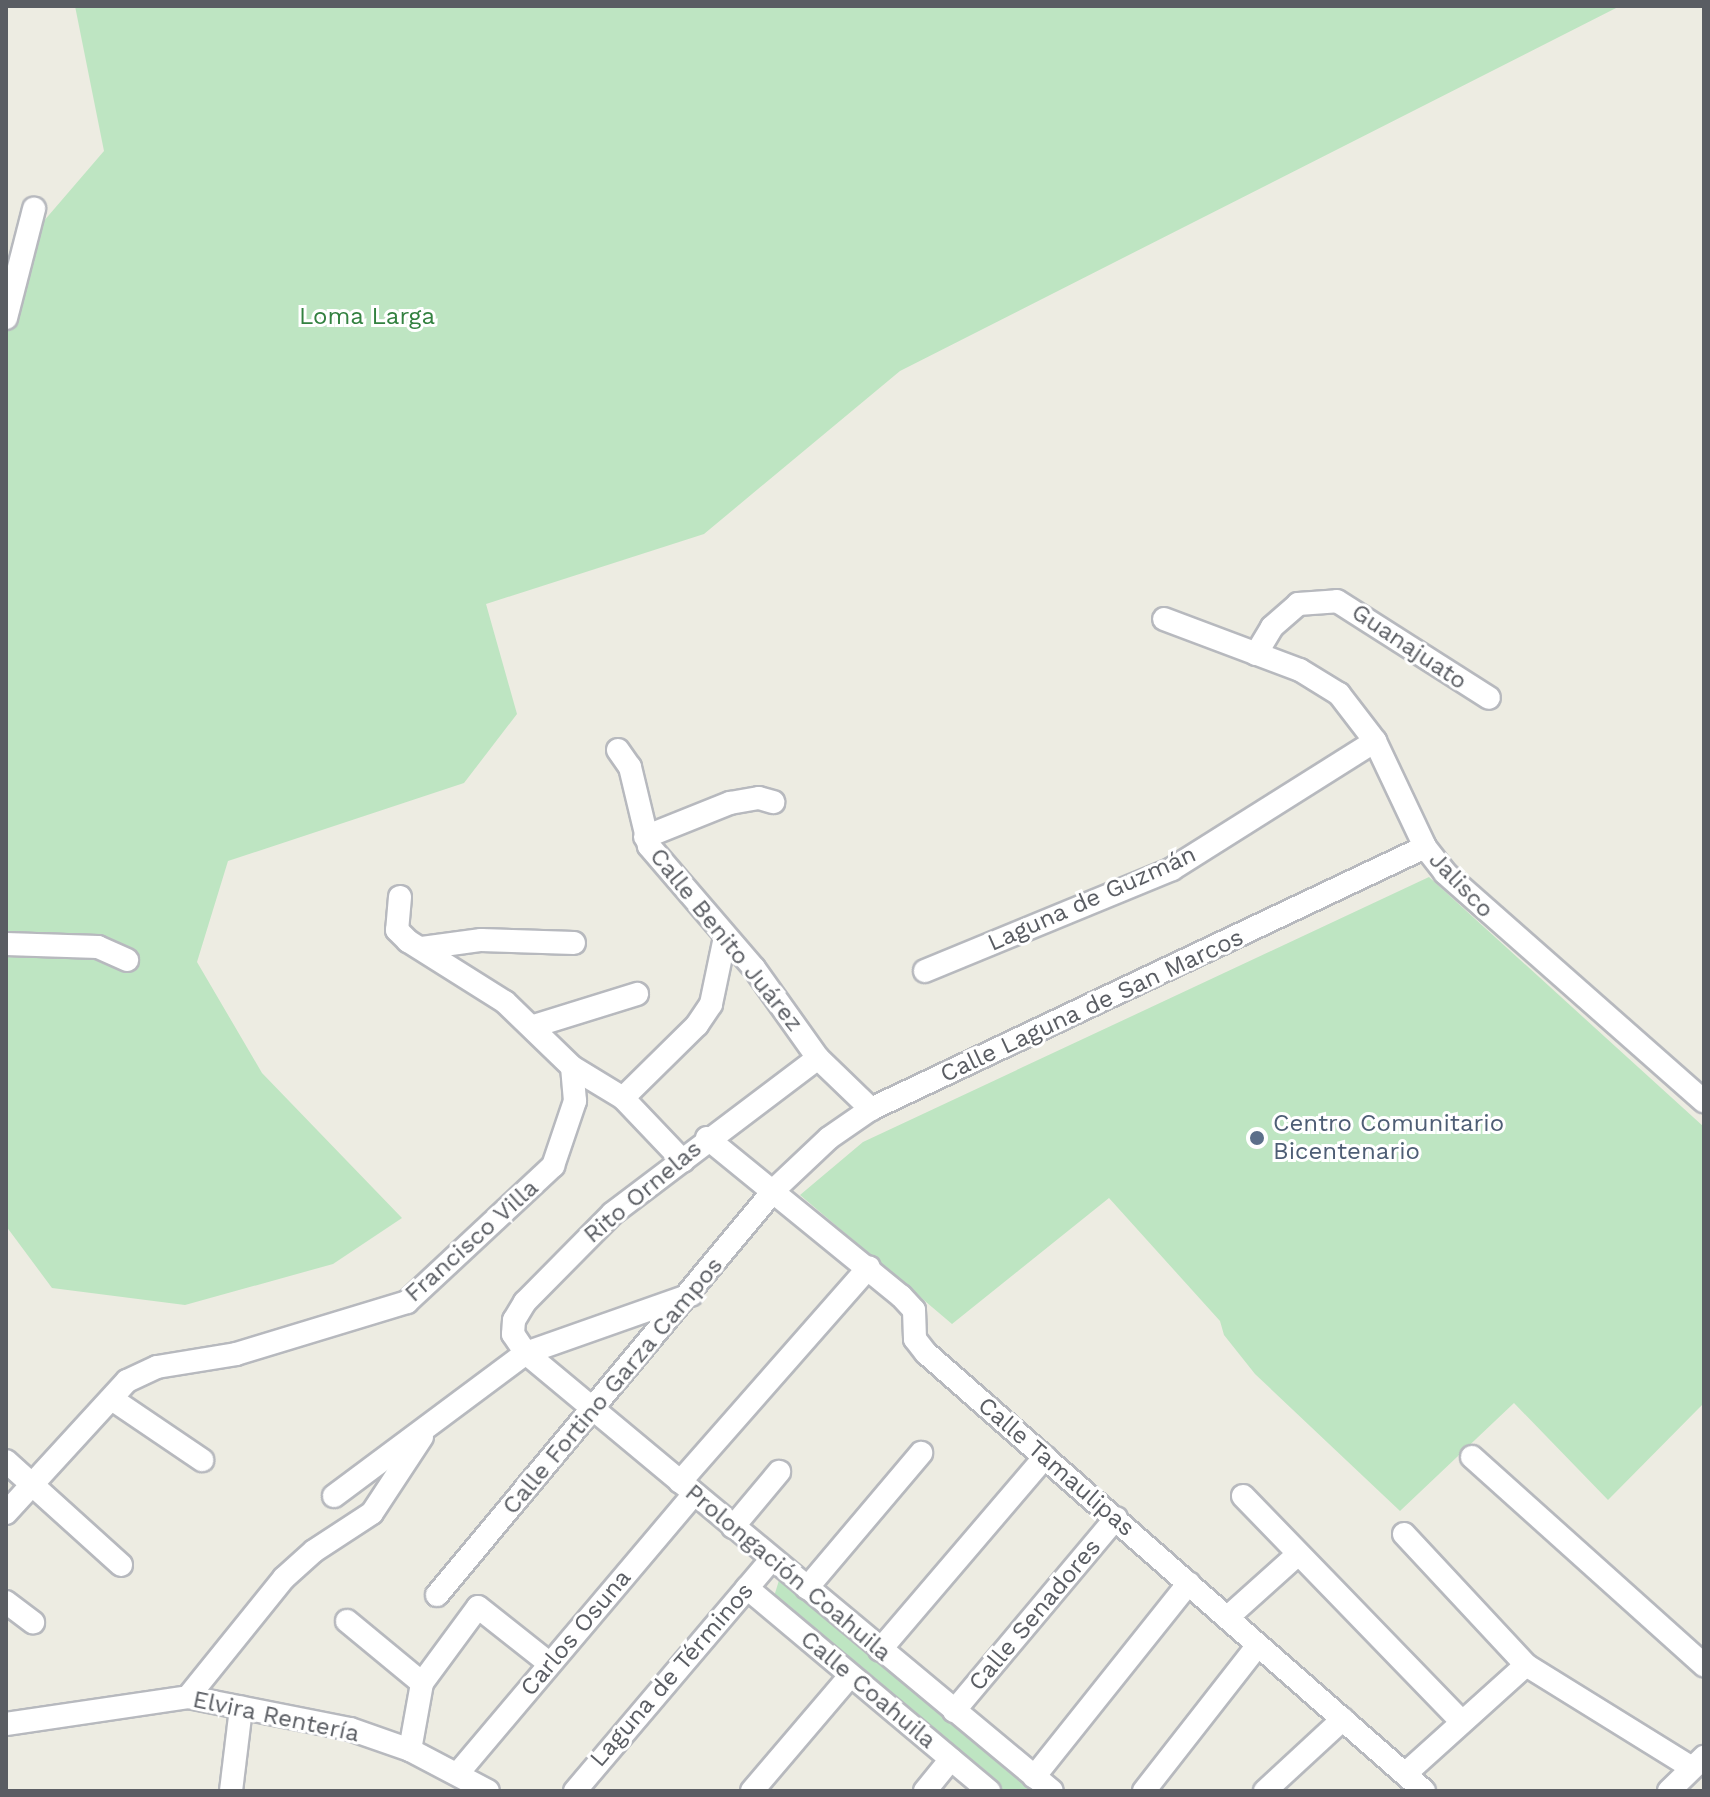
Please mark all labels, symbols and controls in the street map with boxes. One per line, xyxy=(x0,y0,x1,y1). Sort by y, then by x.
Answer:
park label: Loma Larga xyxy=(299,303,435,331)
street label: Guanajuato xyxy=(1346,598,1472,696)
street label: Laguna de Guzmán xyxy=(983,840,1201,958)
street label: Calle Benito Juárez xyxy=(643,842,809,1038)
street label: Jalisco xyxy=(1423,846,1499,924)
street label: Calle Laguna de San Marcos xyxy=(936,923,1248,1089)
place label: Centro Comunitario Bicentenario xyxy=(1273,1110,1504,1166)
marker: Centro Comunitario Bicentenario xyxy=(1248,1129,1266,1147)
street label: Rito Ornelas xyxy=(578,1134,708,1250)
street label: Francisco Villa xyxy=(399,1173,545,1309)
street label: Calle Fortino Garza Campos xyxy=(497,1251,729,1521)
street label: Calle Tamaulipas xyxy=(972,1391,1140,1543)
street label: Prolongación Coahuila xyxy=(679,1478,897,1668)
street label: Calle Senadores xyxy=(963,1533,1107,1697)
street label: Carlos Osuna xyxy=(515,1564,637,1702)
street label: Laguna de Términos xyxy=(584,1577,760,1773)
street label: Calle Coahuila xyxy=(794,1625,942,1755)
street label: Elvira Rentería xyxy=(190,1685,362,1749)

